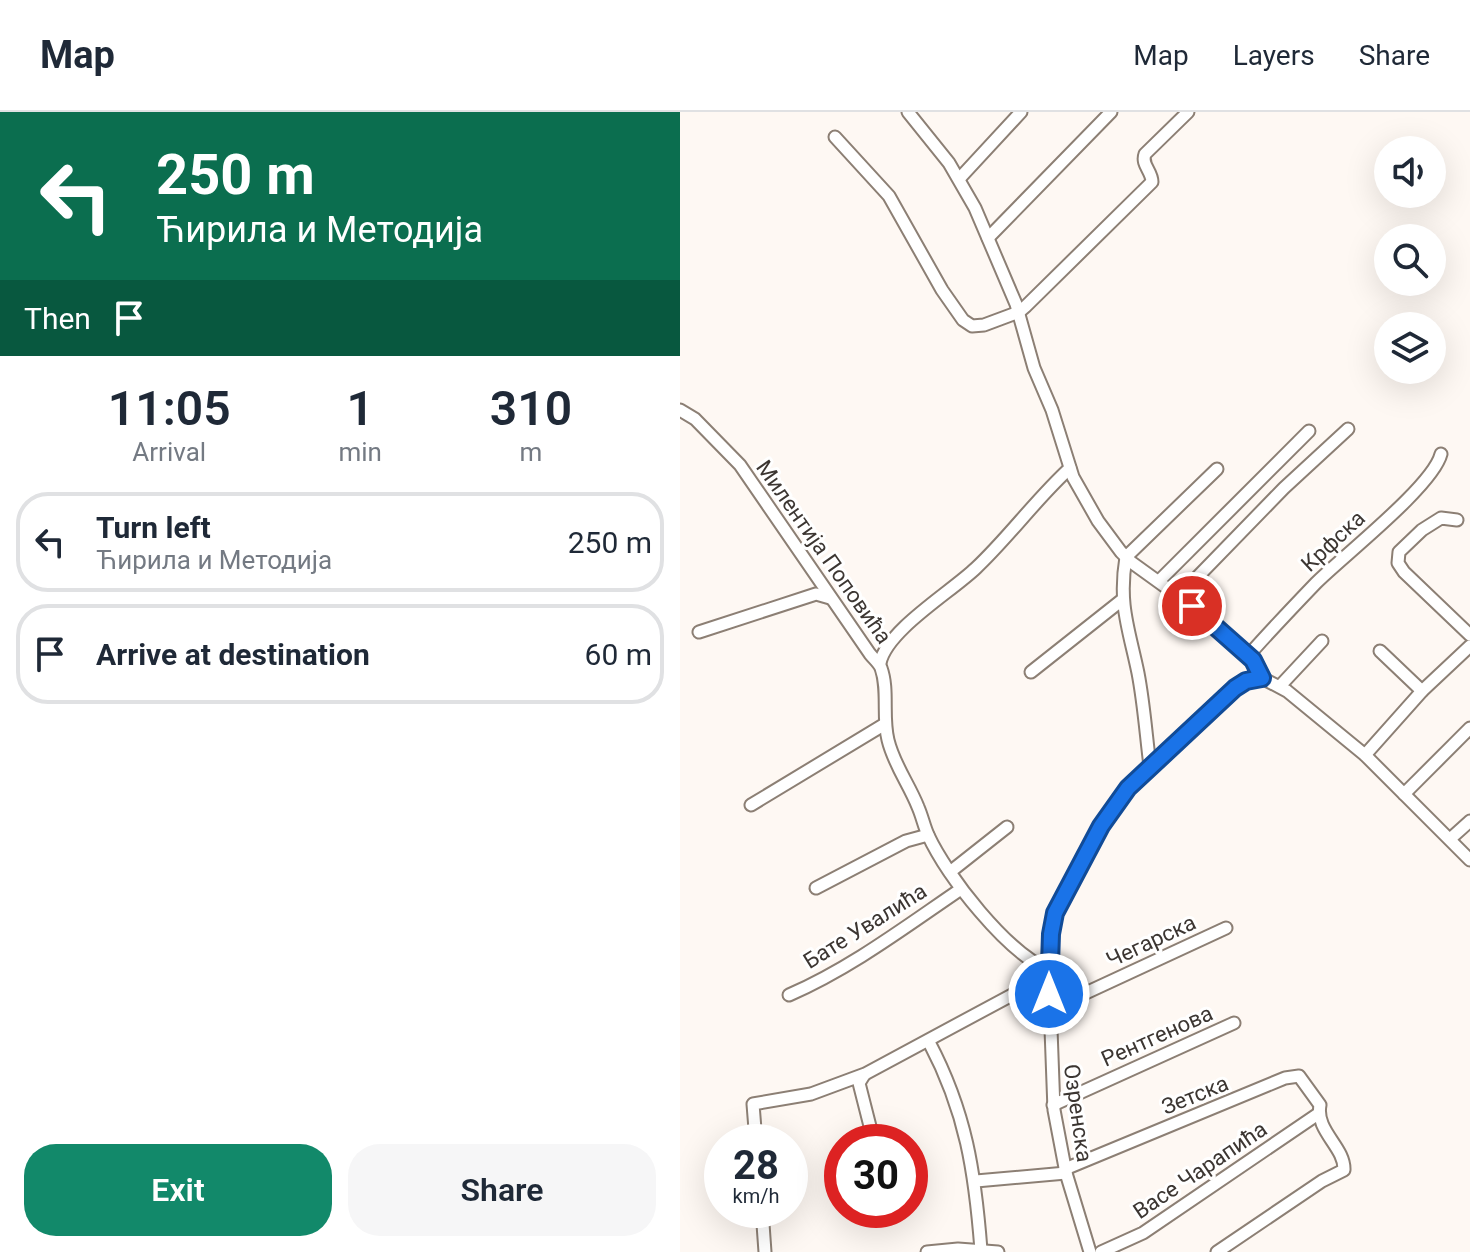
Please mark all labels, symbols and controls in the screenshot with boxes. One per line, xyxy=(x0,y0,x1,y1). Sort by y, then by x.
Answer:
text: Map xyxy=(40,33,115,77)
text: Map xyxy=(1133,39,1189,72)
text: Layers xyxy=(1233,39,1315,72)
text: Share xyxy=(1359,39,1430,72)
map controls xyxy=(1374,136,1446,384)
button: sound xyxy=(1374,136,1446,208)
text: 250 m xyxy=(156,142,315,208)
icon: left xyxy=(24,144,128,248)
text: Ћирила и Методија xyxy=(156,209,483,251)
button: search xyxy=(1374,224,1446,296)
icon: arrive xyxy=(107,296,151,340)
text: Then xyxy=(24,301,91,336)
button: layers xyxy=(1374,312,1446,384)
text: 11:05 xyxy=(108,380,231,437)
text: 1 xyxy=(347,380,374,437)
text: 310 xyxy=(490,380,572,437)
text: Arrival xyxy=(132,437,206,467)
text: min xyxy=(338,437,382,467)
text: m xyxy=(520,437,542,467)
street label: Милентија Поповића xyxy=(751,455,897,649)
street label: Крфска xyxy=(1296,505,1370,577)
text: Turn left xyxy=(96,510,211,545)
icon: left xyxy=(28,520,72,564)
text: 250 m xyxy=(568,525,652,560)
text: Ћирила и Методија xyxy=(96,545,332,575)
pin xyxy=(1158,572,1226,640)
icon: arrive xyxy=(1170,584,1214,628)
icon: arrive xyxy=(28,632,72,676)
text: Arrive at destination xyxy=(96,637,370,672)
text: 60 m xyxy=(585,637,652,672)
street label: Бате Увалића xyxy=(799,878,931,974)
street label: Чегарска xyxy=(1102,909,1200,973)
position arrow xyxy=(1007,952,1091,1036)
street label: Рентгенова xyxy=(1097,1000,1217,1072)
street label: Озренска xyxy=(1059,1063,1097,1163)
street label: Зетска xyxy=(1158,1070,1232,1120)
street label: Васе Чарапића xyxy=(1129,1116,1271,1224)
speed limit sign: 30 xyxy=(824,1124,928,1228)
text: 28 xyxy=(733,1142,779,1189)
button: Exit xyxy=(24,1144,332,1236)
button: Share xyxy=(348,1144,656,1236)
text: km/h xyxy=(733,1184,779,1208)

